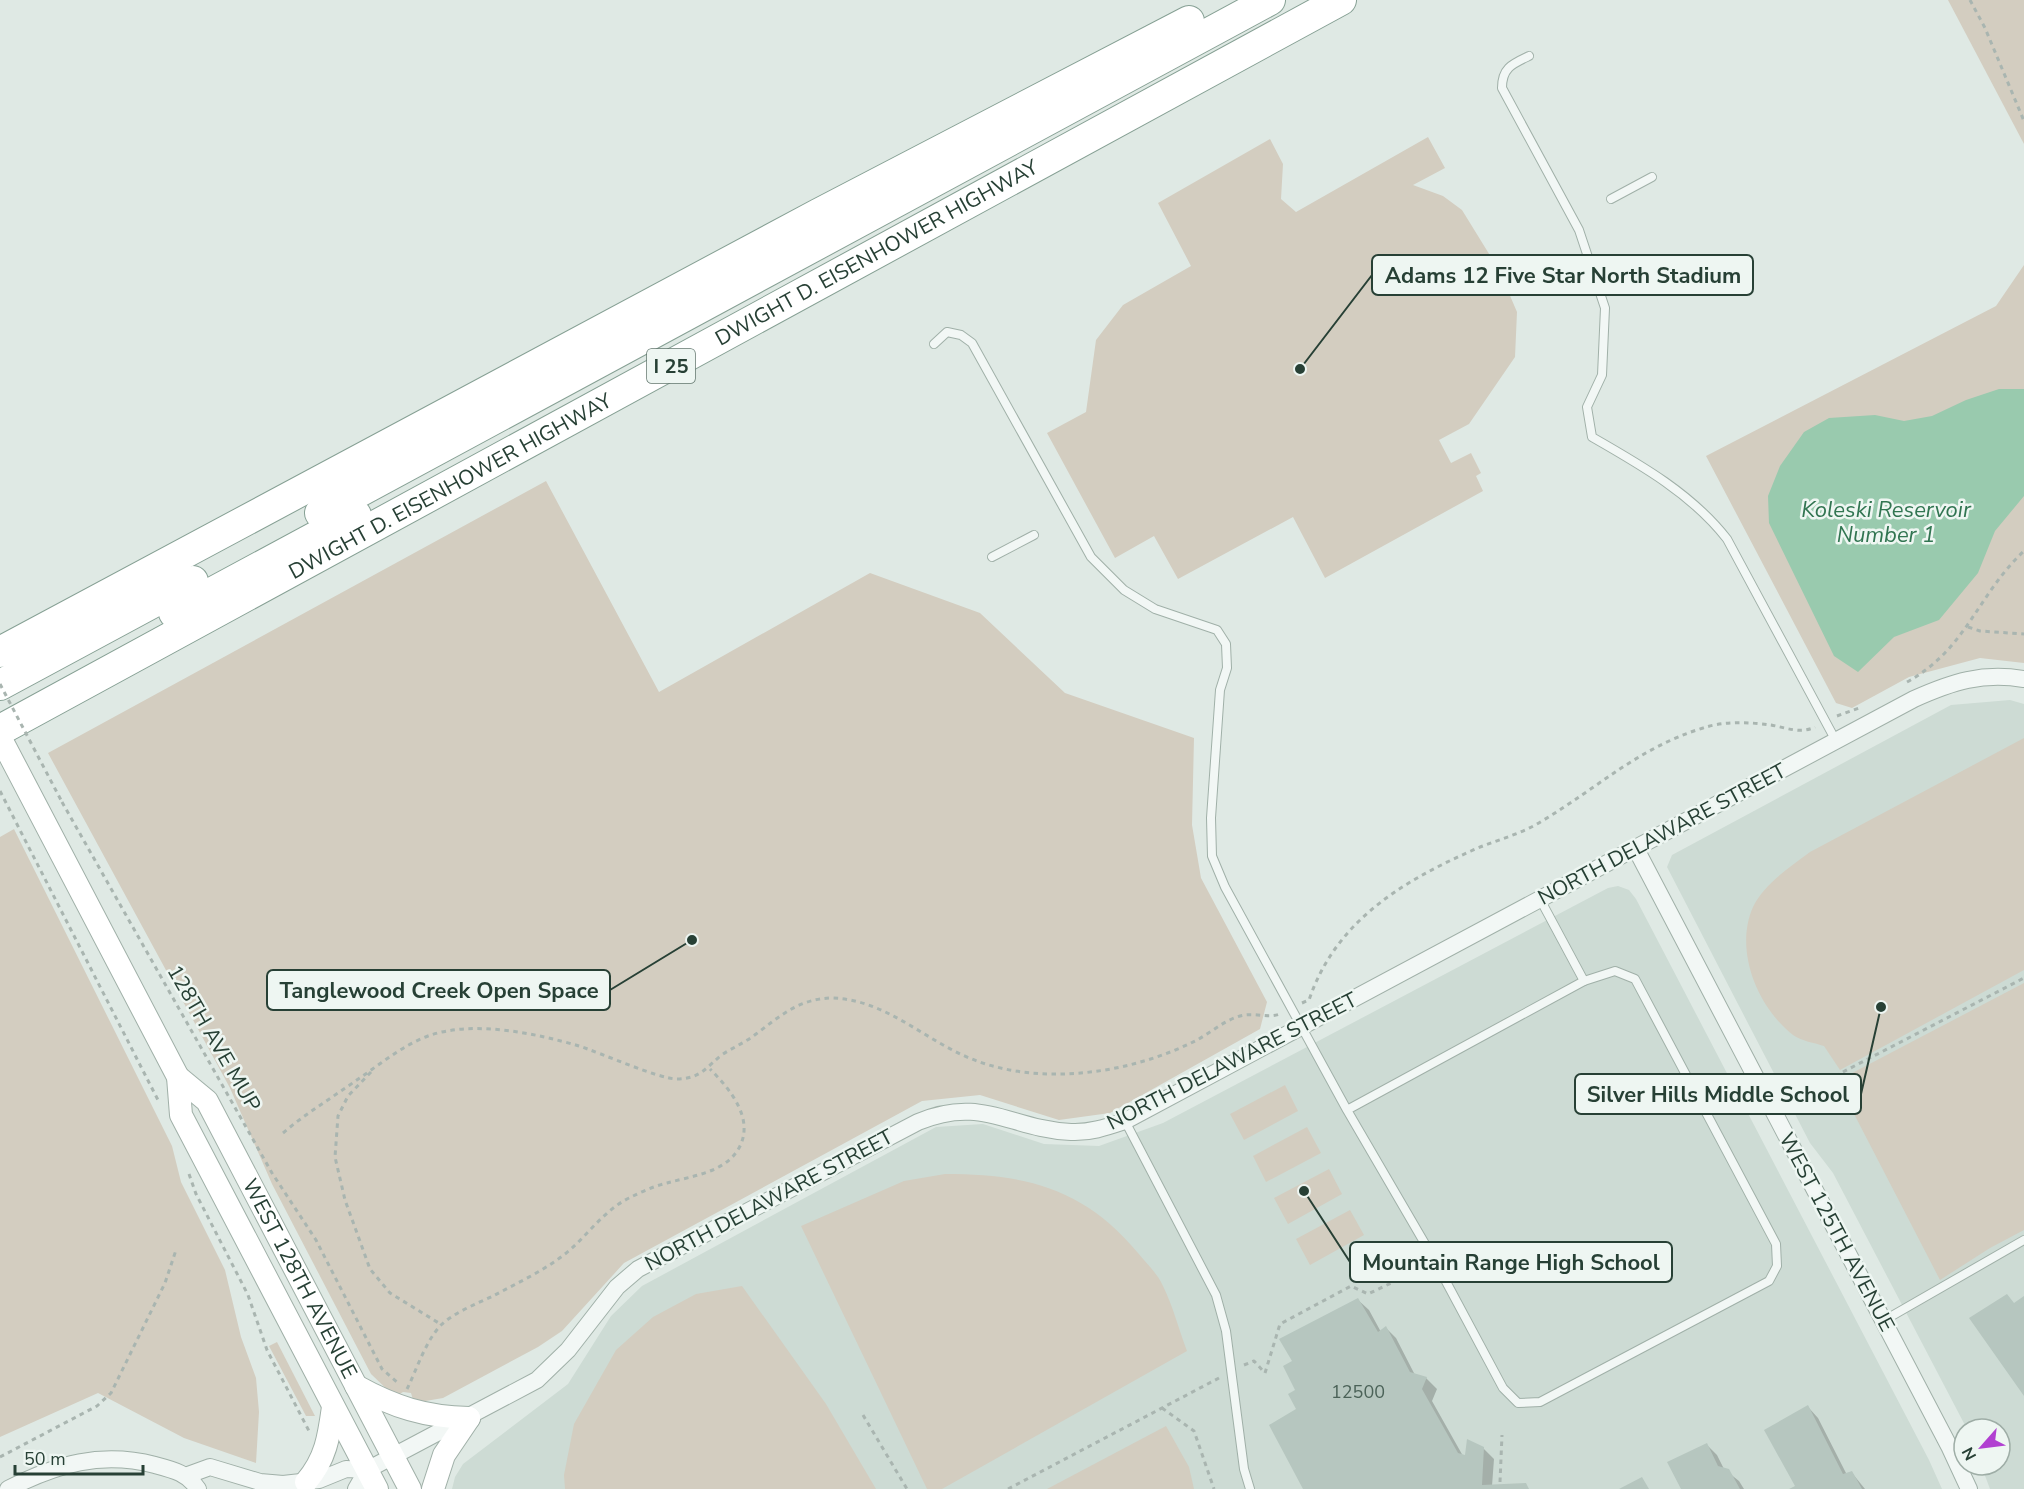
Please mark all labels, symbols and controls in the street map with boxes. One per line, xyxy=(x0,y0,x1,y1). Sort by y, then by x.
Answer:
street label: DWIGHT D. EISENHOWER HIGHWAY xyxy=(710,153,1043,352)
callout: Adams 12 Five Star North Stadium xyxy=(1372,255,1753,295)
text: Adams 12 Five Star North Stadium xyxy=(1385,261,1741,291)
road number: I 25 xyxy=(647,349,695,383)
street label: DWIGHT D. EISENHOWER HIGHWAY xyxy=(284,386,617,586)
water label: Koleski Reservoir Number 1 xyxy=(1801,495,1972,550)
street label: NORTH DELAWARE STREET xyxy=(1533,756,1791,911)
street label: 128TH AVE MUP xyxy=(161,960,267,1116)
callout: Tanglewood Creek Open Space xyxy=(267,970,610,1010)
text: Tanglewood Creek Open Space xyxy=(279,976,599,1006)
street label: NORTH DELAWARE STREET xyxy=(1102,985,1362,1136)
callout: Silver Hills Middle School xyxy=(1575,1074,1861,1114)
text: Silver Hills Middle School xyxy=(1587,1080,1849,1110)
street label: NORTH DELAWARE STREET xyxy=(640,1122,898,1277)
street label: WEST 125TH AVENUE xyxy=(1773,1128,1901,1336)
street label: WEST 128TH AVENUE xyxy=(236,1174,364,1383)
callout: Mountain Range High School xyxy=(1350,1242,1672,1282)
text: Mountain Range High School xyxy=(1362,1248,1660,1278)
house number: 12500 xyxy=(1331,1380,1385,1404)
north arrow xyxy=(1952,1417,2012,1477)
scale bar xyxy=(15,1438,142,1476)
text: N xyxy=(1957,1443,1982,1464)
text: 50 m xyxy=(24,1447,66,1471)

